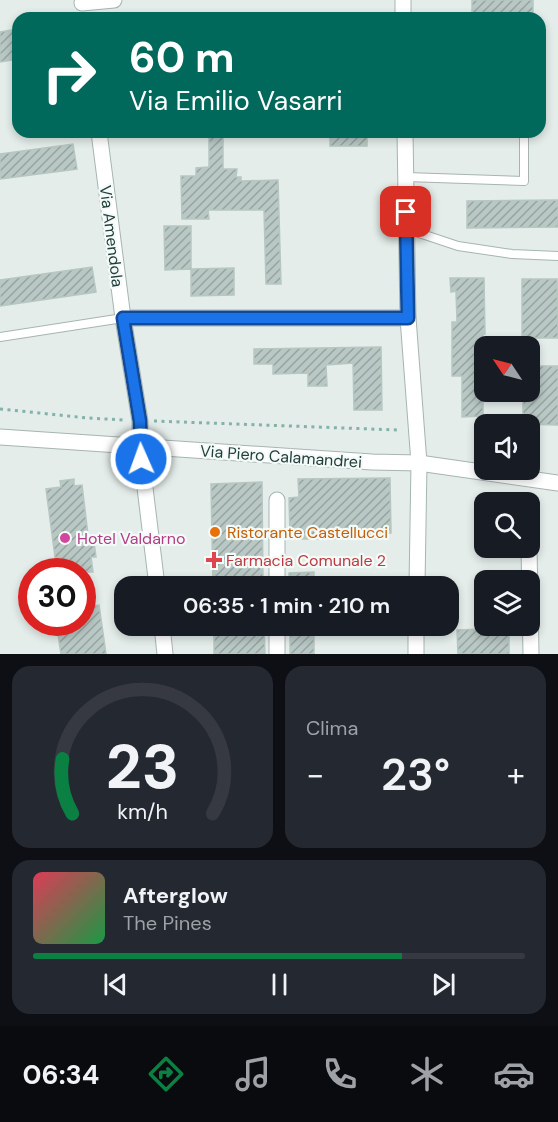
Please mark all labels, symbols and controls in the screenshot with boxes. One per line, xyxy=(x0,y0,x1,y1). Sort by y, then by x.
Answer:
text: 60 m xyxy=(129,30,235,85)
icon: right xyxy=(30,36,108,114)
text: Via Emilio Vasarri xyxy=(129,83,343,118)
street label: Via Amendola xyxy=(95,184,128,288)
pin xyxy=(380,186,431,237)
icon: arrive xyxy=(389,195,422,228)
north arrow xyxy=(474,336,540,402)
map controls xyxy=(474,336,540,636)
button: sound xyxy=(474,414,540,480)
position arrow xyxy=(109,427,173,491)
street label: Via Piero Calamandrei xyxy=(199,440,363,473)
button: search xyxy=(474,492,540,558)
place label: Ristorante Castellucci xyxy=(227,522,388,543)
marker: Ristorante Castellucci xyxy=(208,525,222,539)
place label: Hotel Valdarno xyxy=(77,528,185,549)
marker: Hotel Valdarno xyxy=(58,531,72,545)
place label: Farmacia Comunale 2 xyxy=(226,550,386,571)
marker: Farmacia Comunale 2 xyxy=(207,553,221,567)
speed limit sign: 30 xyxy=(18,558,96,636)
button: layers xyxy=(474,570,540,636)
text: 06:35 · 1 min · 210 m xyxy=(183,591,390,620)
text: Clima xyxy=(306,715,358,741)
text: 23 xyxy=(106,726,179,807)
text: 23° xyxy=(381,745,450,804)
text: − xyxy=(306,753,324,796)
text: + xyxy=(507,753,525,796)
text: km/h xyxy=(117,798,168,826)
text: Afterglow xyxy=(123,881,228,910)
text: The Pines xyxy=(123,910,212,936)
icon: previous xyxy=(99,968,132,1001)
icon: pause xyxy=(263,968,296,1001)
icon: next xyxy=(427,968,460,1001)
icon: directions xyxy=(145,1053,187,1095)
icon: music xyxy=(232,1053,274,1095)
icon: phone xyxy=(319,1053,361,1095)
icon: climate xyxy=(406,1053,448,1095)
icon: car xyxy=(493,1053,535,1095)
text: 06:34 xyxy=(23,1057,99,1092)

